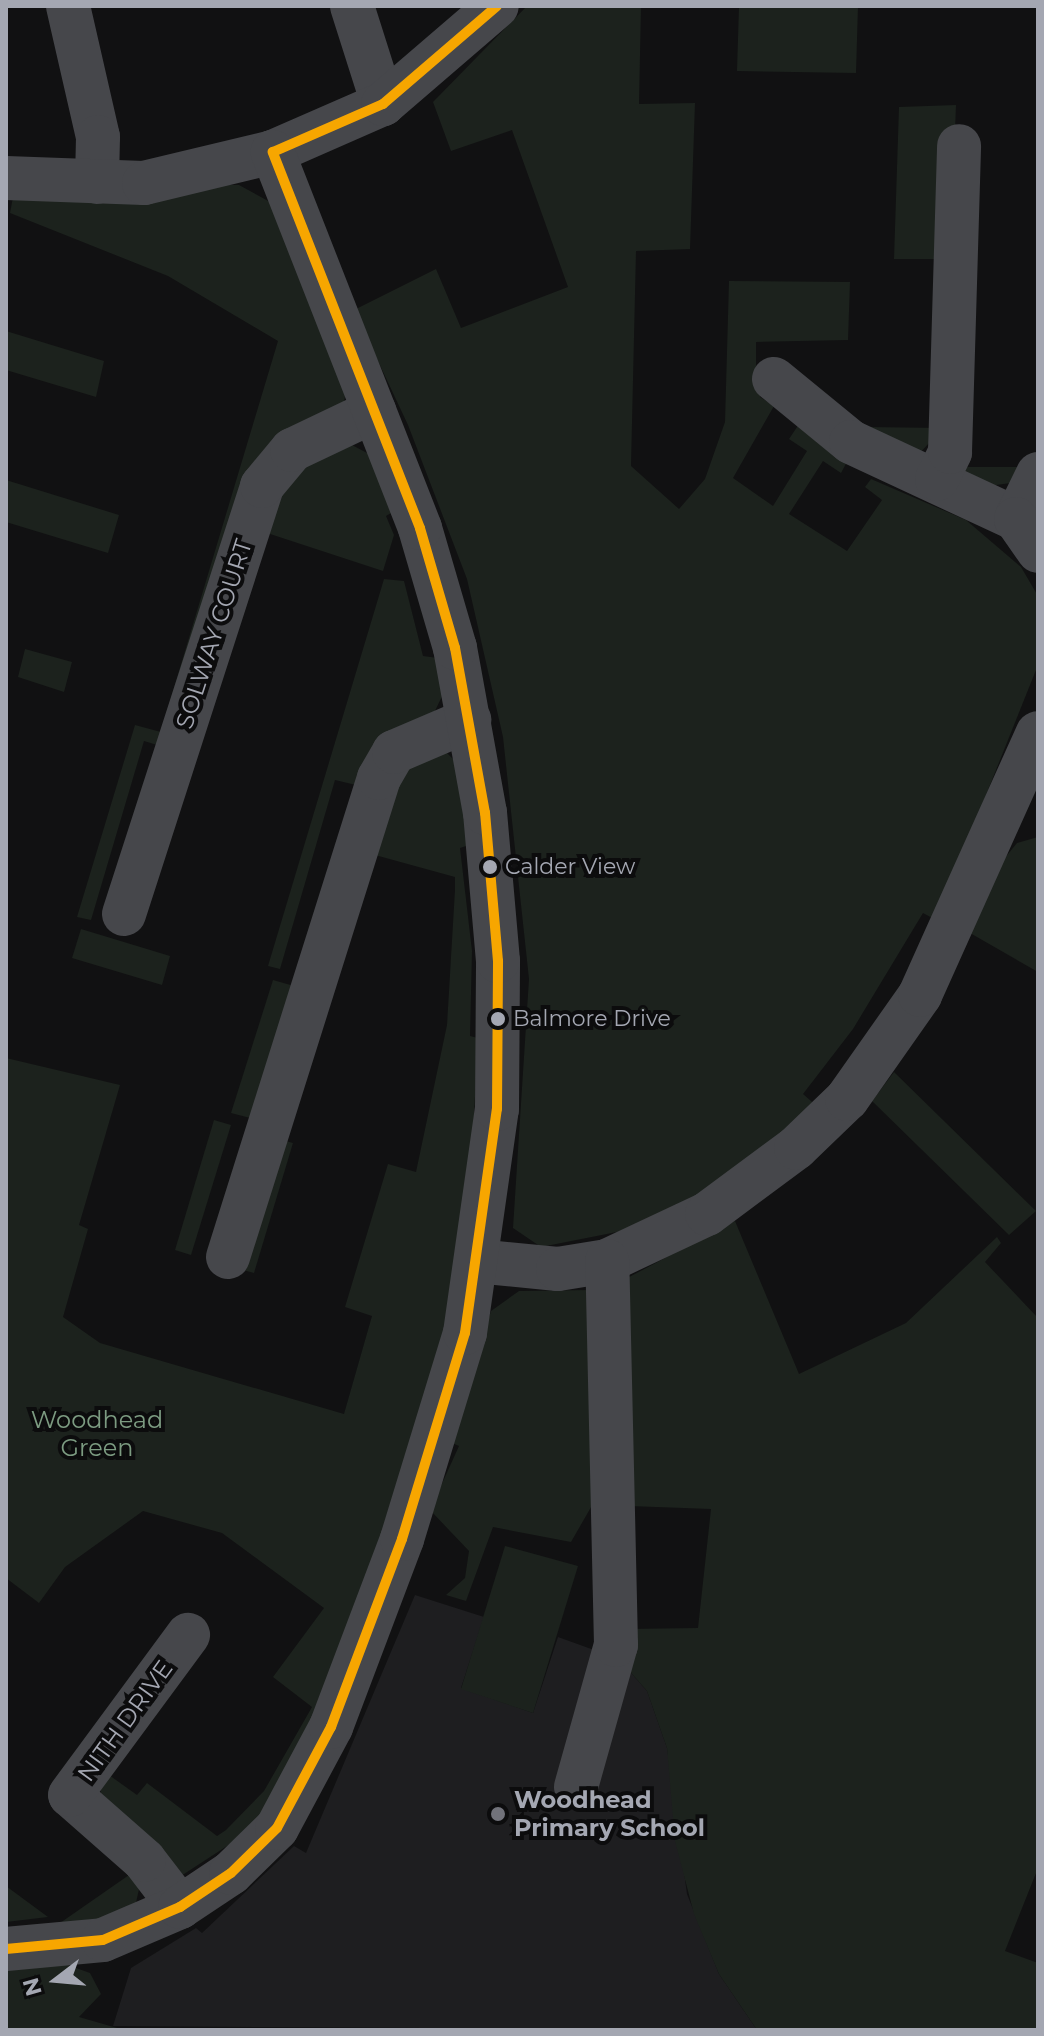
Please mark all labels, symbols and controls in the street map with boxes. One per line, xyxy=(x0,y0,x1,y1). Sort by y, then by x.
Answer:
street label: SOLWAY COURT xyxy=(170,536,258,732)
place label: Calder View xyxy=(505,854,635,880)
marker: Calder View xyxy=(482,859,498,875)
place label: Balmore Drive xyxy=(513,1006,671,1032)
marker: Balmore Drive xyxy=(490,1011,506,1027)
park label: Woodhead Green xyxy=(31,1406,163,1462)
street label: NITH DRIVE xyxy=(71,1655,179,1787)
place label: Woodhead Primary School xyxy=(514,1786,705,1842)
marker: Woodhead Primary School xyxy=(489,1805,507,1823)
north arrow xyxy=(16,1940,96,2020)
text: N xyxy=(17,1974,48,1999)

